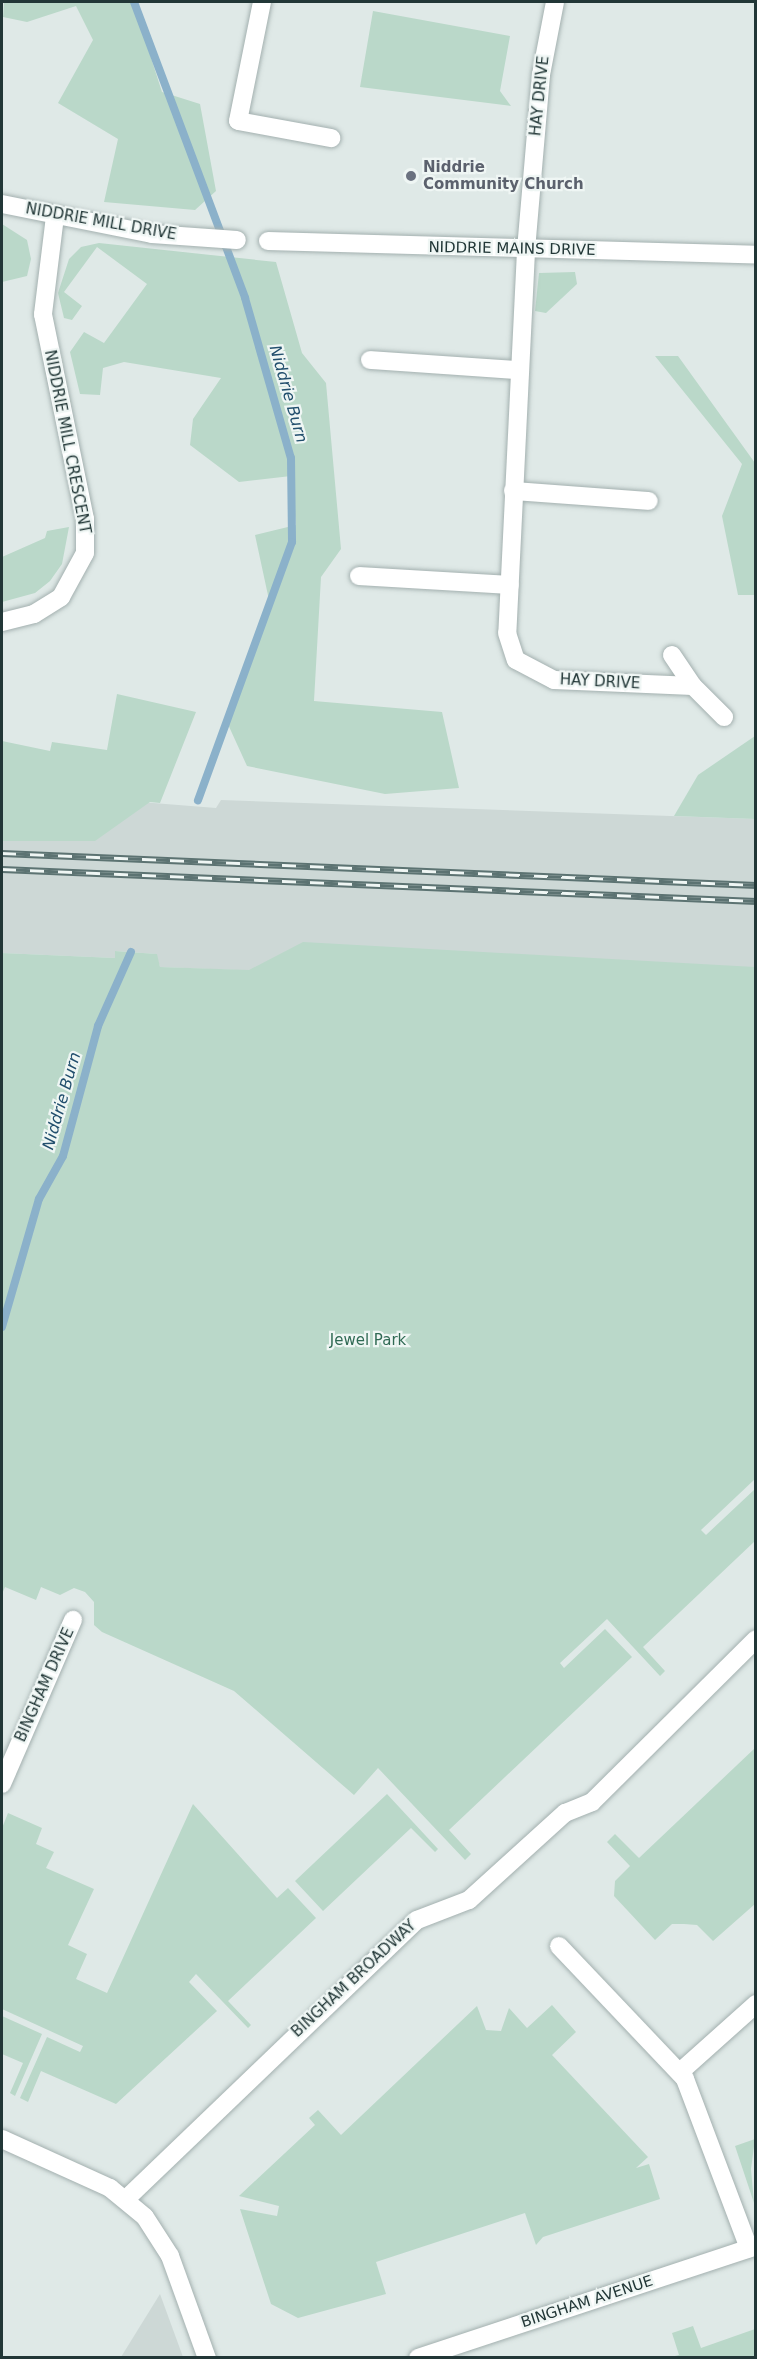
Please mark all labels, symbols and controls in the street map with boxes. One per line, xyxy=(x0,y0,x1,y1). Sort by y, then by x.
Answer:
street label: HAY DRIVE xyxy=(527,55,553,137)
place label: Niddrie Community Church xyxy=(423,158,584,193)
marker: Niddrie Community Church xyxy=(404,169,418,183)
street label: NIDDRIE MILL DRIVE xyxy=(24,200,178,244)
street label: NIDDRIE MAINS DRIVE xyxy=(428,239,596,259)
water label: Niddrie Burn xyxy=(265,343,311,445)
street label: NIDDRIE MILL CRESCENT xyxy=(40,349,94,535)
street label: HAY DRIVE xyxy=(559,671,641,693)
water label: Niddrie Burn xyxy=(39,1050,85,1152)
park label: Jewel Park xyxy=(330,1332,406,1350)
street label: BINGHAM DRIVE xyxy=(12,1625,78,1745)
street label: BINGHAM BROADWAY xyxy=(288,1917,420,2041)
street label: BINGHAM AVENUE xyxy=(519,2272,655,2332)

